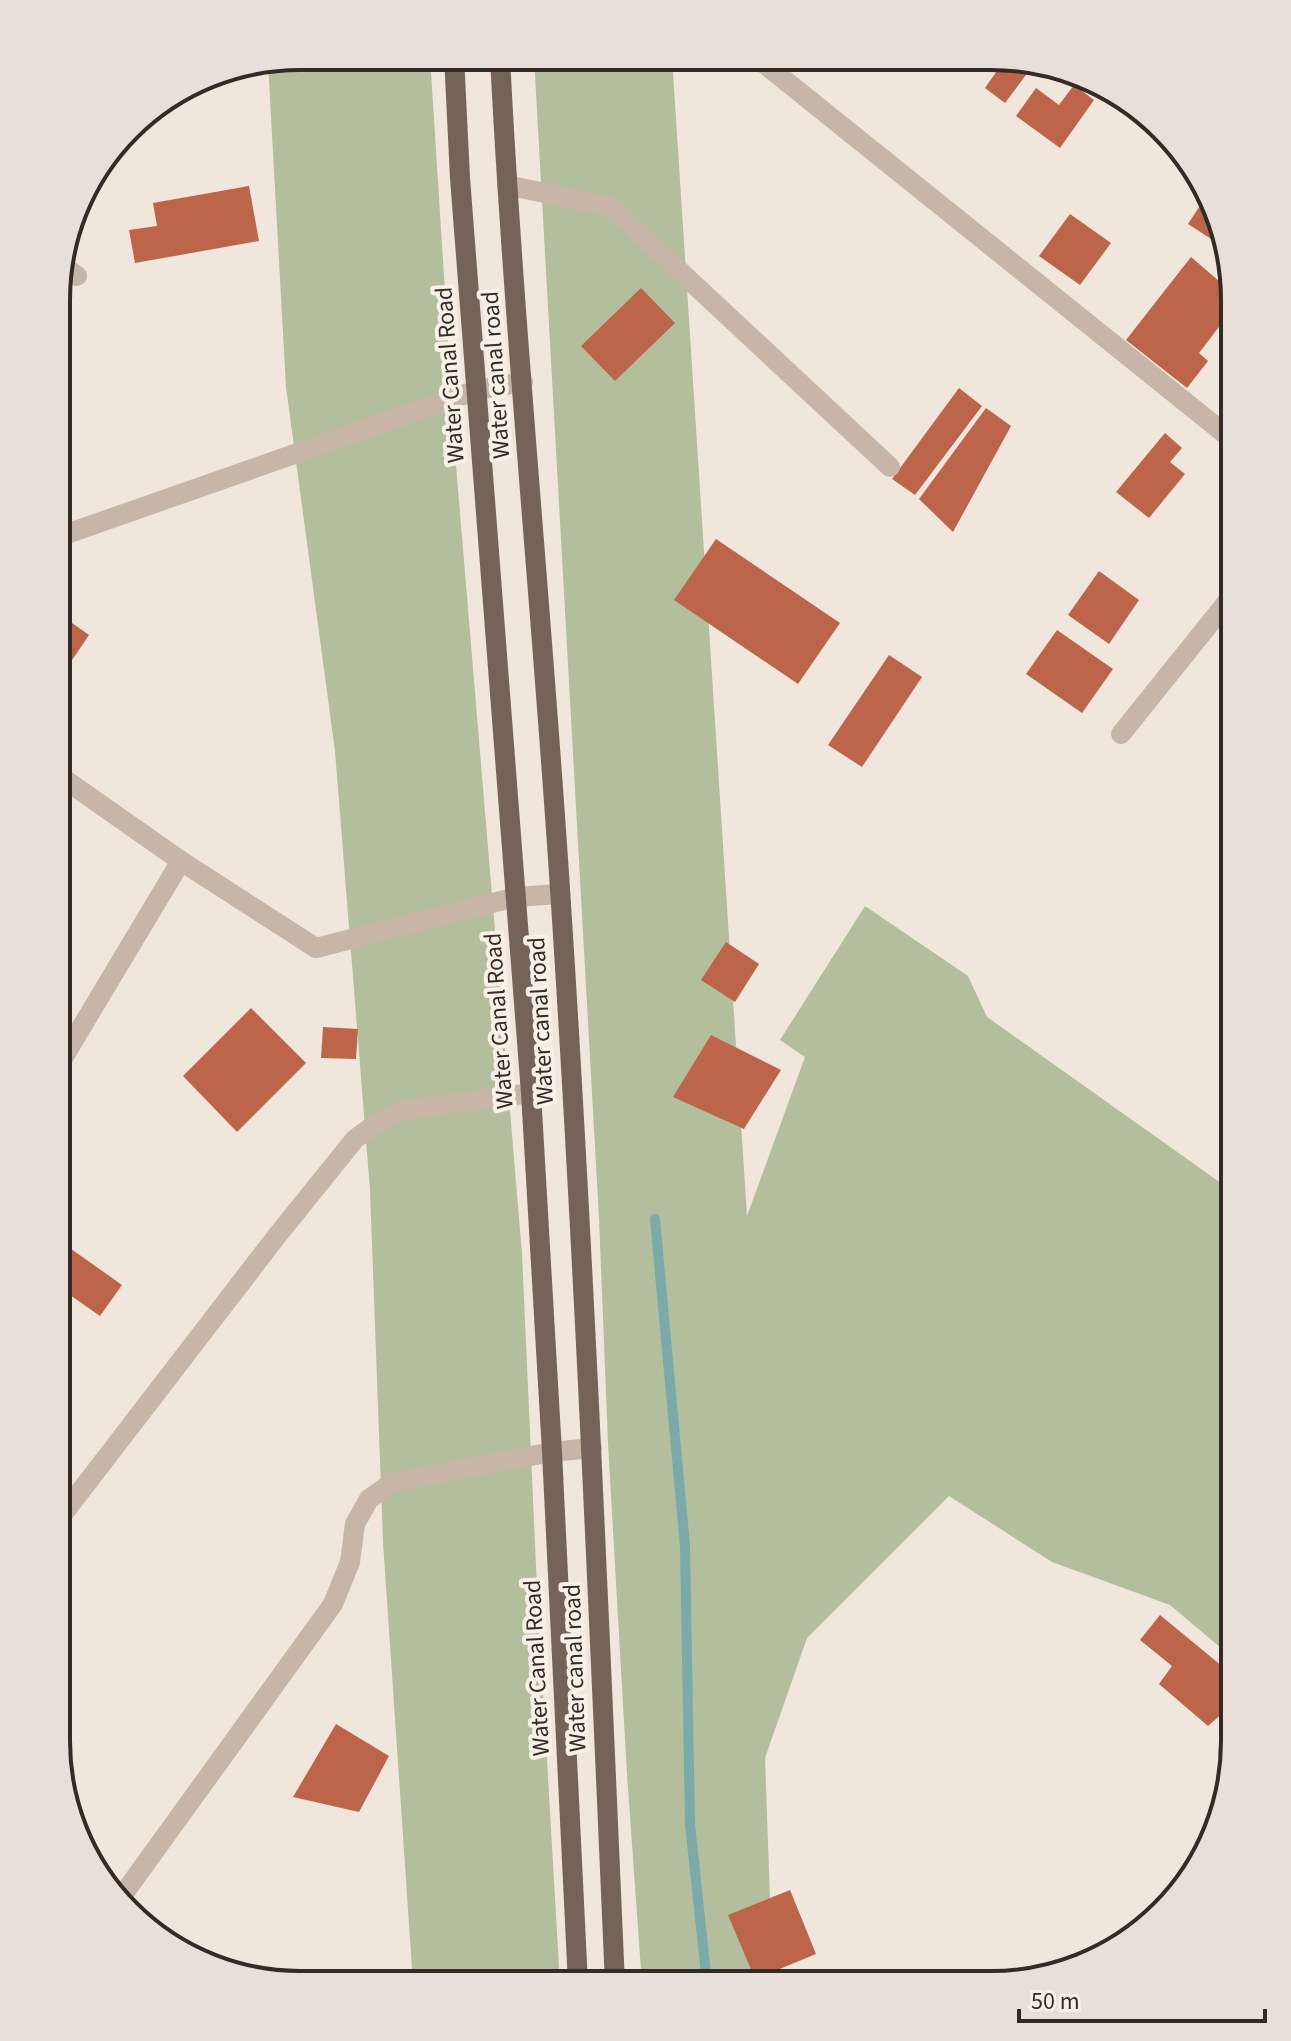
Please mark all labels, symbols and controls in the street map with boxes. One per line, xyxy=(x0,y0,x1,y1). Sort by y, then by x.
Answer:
street label: Water Canal Road xyxy=(426,286,474,464)
street label: Water canal road xyxy=(473,290,519,460)
street label: Water Canal Road xyxy=(475,932,523,1110)
street label: Water canal road xyxy=(519,936,563,1106)
street label: Water Canal Road xyxy=(515,1579,559,1757)
street label: Water canal road xyxy=(555,1583,595,1753)
scale bar xyxy=(1019,1973,1265,2023)
text: 50 m xyxy=(1031,1984,1080,2019)

